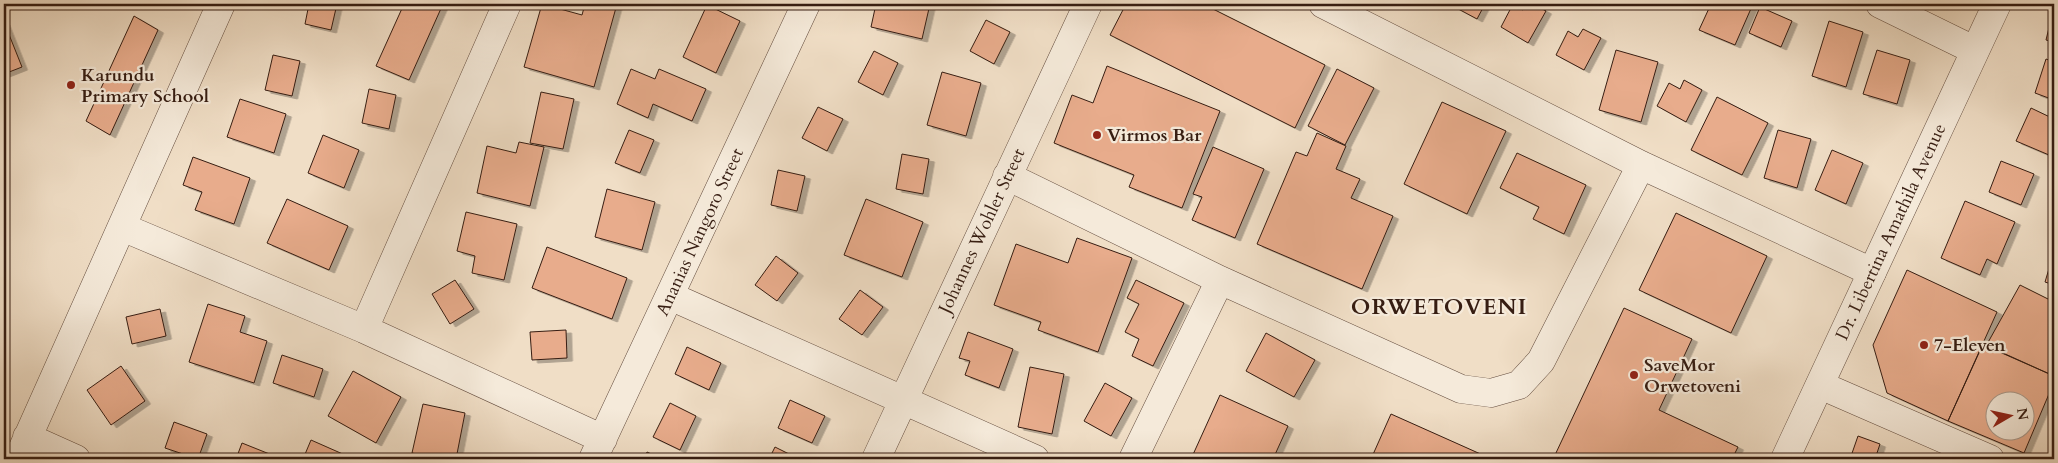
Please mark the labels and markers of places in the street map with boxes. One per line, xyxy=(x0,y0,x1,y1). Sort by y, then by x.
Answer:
place label: Karundu Primary School xyxy=(81,63,209,109)
marker: Karundu Primary School xyxy=(65,79,77,91)
place label: Virmos Bar xyxy=(1107,123,1202,148)
marker: Virmos Bar xyxy=(1091,129,1103,141)
place label: 7-Eleven xyxy=(1934,333,2006,358)
marker: 7-Eleven xyxy=(1918,339,1930,351)
place label: SaveMor Orwetoveni xyxy=(1644,353,1741,399)
marker: SaveMor Orwetoveni xyxy=(1628,369,1640,381)

